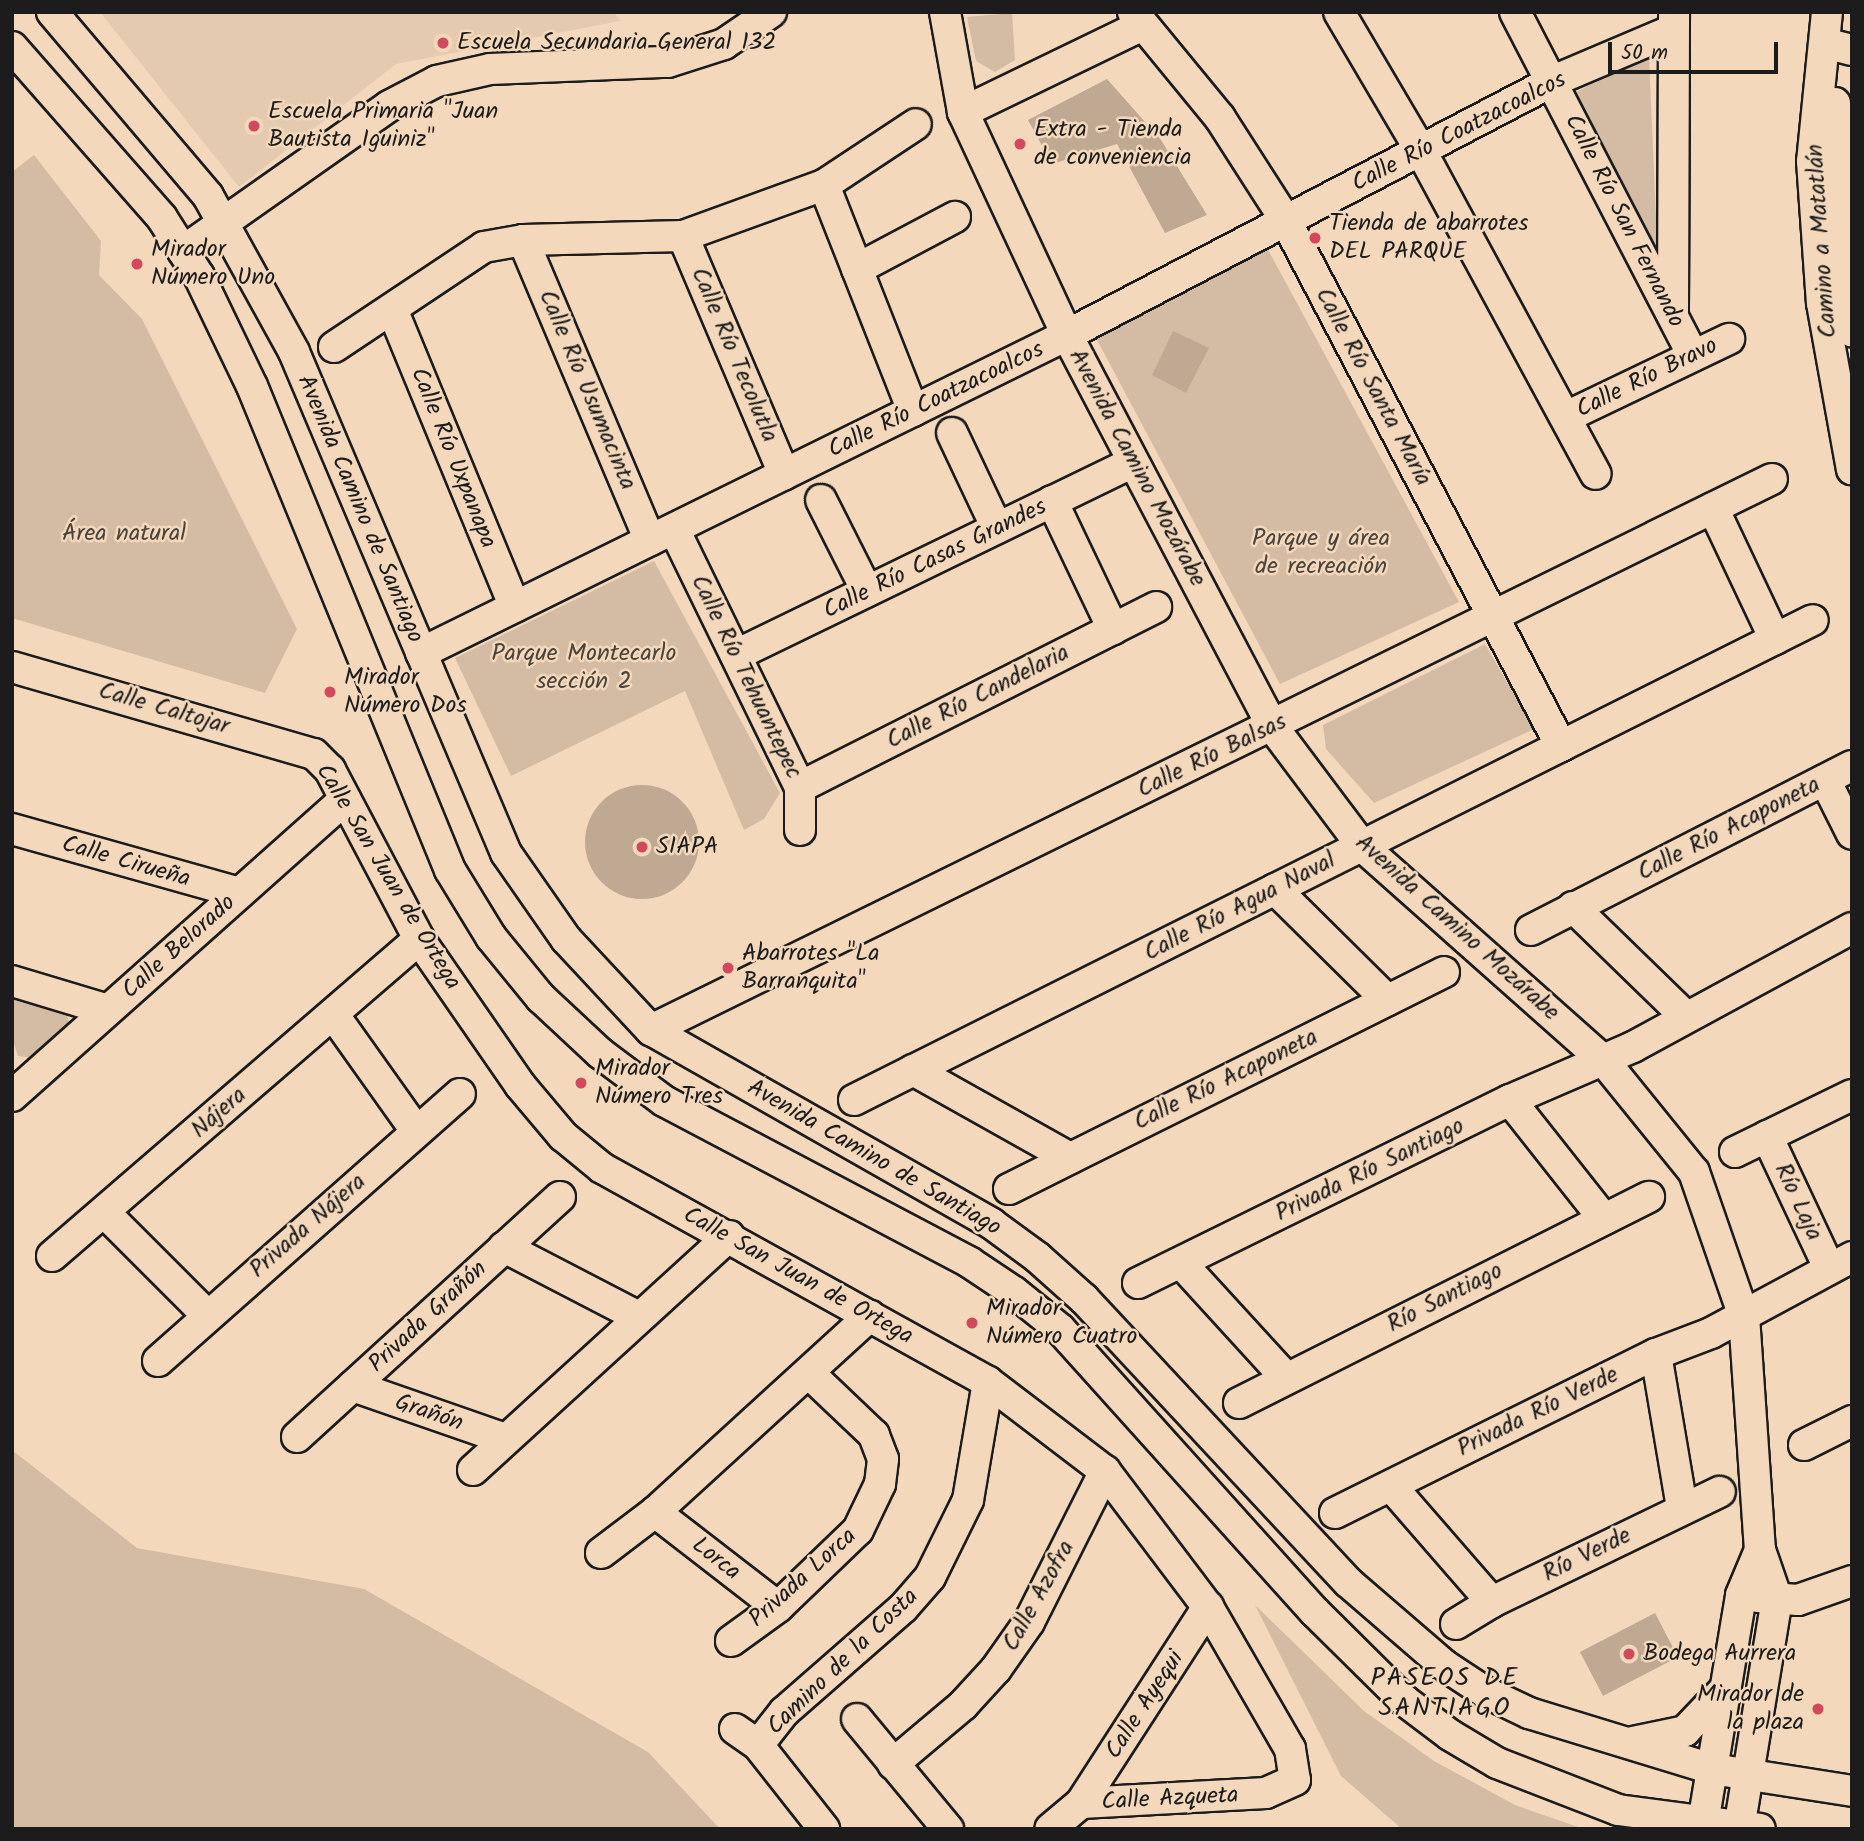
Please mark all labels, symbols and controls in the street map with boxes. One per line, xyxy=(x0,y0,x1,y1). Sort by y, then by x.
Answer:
scale bar xyxy=(1612,28,1782,72)
place label: Escuela Secundaria General 132 xyxy=(457,29,776,57)
marker: Escuela Secundaria General 132 xyxy=(435,35,451,51)
text: 50 m xyxy=(1621,37,1668,70)
street label: Calle Río Coatzacoalcos xyxy=(1347,66,1571,198)
place label: Escuela Primaria "Juan Bautista Iguiniz" xyxy=(268,98,498,154)
street label: Calle Río San Fernando xyxy=(1558,110,1690,332)
place label: Extra - Tienda de conveniencia xyxy=(1034,116,1191,172)
marker: Escuela Primaria "Juan Bautista Iguiniz" xyxy=(246,118,262,134)
marker: Extra - Tienda de conveniencia xyxy=(1012,136,1028,152)
street label: Camino a Matatlán xyxy=(1801,143,1843,339)
place label: Tienda de abarrotes DEL PARQUE xyxy=(1329,210,1529,266)
marker: Tienda de abarrotes DEL PARQUE xyxy=(1307,230,1323,246)
place label: Mirador Número Uno xyxy=(151,236,275,292)
marker: Mirador Número Uno xyxy=(129,256,145,272)
street label: Calle Río Tecolutla xyxy=(684,263,784,447)
street label: Calle Río Santa María xyxy=(1309,283,1437,491)
street label: Calle Río Usumacinta xyxy=(532,286,642,494)
street label: Calle Río Bravo xyxy=(1572,331,1722,425)
street label: Calle Río Coatzacoalcos xyxy=(824,335,1048,465)
street label: Avenida Camino Mozárabe xyxy=(1062,344,1212,592)
street label: Calle Río Uxpanapa xyxy=(404,364,502,552)
street label: Avenida Camino de Santiago xyxy=(290,371,430,647)
street label: Calle Río Casas Grandes xyxy=(819,492,1051,626)
park label: Área natural xyxy=(62,520,186,548)
park label: Parque y área de recreación xyxy=(1252,525,1390,581)
street label: Calle Río Tehuantepec xyxy=(684,570,808,784)
street label: Calle Río Candelaria xyxy=(882,638,1074,756)
park label: Parque Montecarlo sección 2 xyxy=(492,640,676,696)
place label: Mirador Número Dos xyxy=(344,664,467,720)
street label: Calle Caltojar xyxy=(95,677,233,741)
marker: Mirador Número Dos xyxy=(322,684,338,700)
street label: Calle Río Balsas xyxy=(1133,708,1291,804)
street label: Calle San Juan de Ortega xyxy=(309,759,467,995)
street label: Calle Río Acaponeta xyxy=(1633,771,1825,887)
street label: Avenida Camino Mozárabe xyxy=(1349,829,1565,1027)
street label: Calle Cirueña xyxy=(58,830,194,894)
place label: SIAPA xyxy=(656,833,718,861)
marker: SIAPA xyxy=(634,839,650,855)
street label: Calle Río Agua Naval xyxy=(1139,846,1341,968)
street label: Calle Belorado xyxy=(116,889,242,1005)
place label: Abarrotes "La Barranquita" xyxy=(742,940,879,996)
marker: Abarrotes "La Barranquita" xyxy=(720,960,736,976)
street label: Calle Río Acaponeta xyxy=(1129,1023,1323,1137)
place label: Mirador Número Tres xyxy=(595,1055,723,1111)
street label: Avenida Camino de Santiago xyxy=(742,1073,1006,1243)
marker: Mirador Número Tres xyxy=(573,1075,589,1091)
street label: Nájera xyxy=(186,1081,252,1145)
street label: Privada Río Santiago xyxy=(1271,1112,1469,1228)
street label: Río Laja xyxy=(1768,1159,1828,1245)
street label: Privada Nájera xyxy=(244,1168,372,1284)
street label: Calle San Juan de Ortega xyxy=(678,1201,918,1351)
street label: Privada Grañón xyxy=(363,1255,493,1379)
street label: Río Santiago xyxy=(1383,1257,1507,1339)
place label: Mirador Número Cuatro xyxy=(986,1295,1137,1351)
marker: Mirador Número Cuatro xyxy=(964,1315,980,1331)
street label: Privada Río Verde xyxy=(1453,1361,1623,1463)
street label: Grañón xyxy=(391,1388,467,1438)
street label: Río Verde xyxy=(1538,1521,1636,1589)
street label: Privada Lorca xyxy=(743,1522,863,1634)
street label: Lorca xyxy=(686,1531,746,1587)
street label: Calle Azofra xyxy=(997,1536,1081,1656)
street label: Camino de la Costa xyxy=(761,1583,925,1741)
place label: Bodega Aurrera xyxy=(1643,1640,1796,1668)
street label: Calle Ayequi xyxy=(1099,1646,1191,1764)
marker: Bodega Aurrera xyxy=(1621,1646,1637,1662)
district label: PASEOS DE SANTIAGO xyxy=(1372,1663,1518,1724)
place label: Mirador de la plaza xyxy=(1697,1681,1804,1737)
marker: Mirador de la plaza xyxy=(1810,1701,1826,1717)
street label: Calle Azqueta xyxy=(1101,1781,1239,1817)

